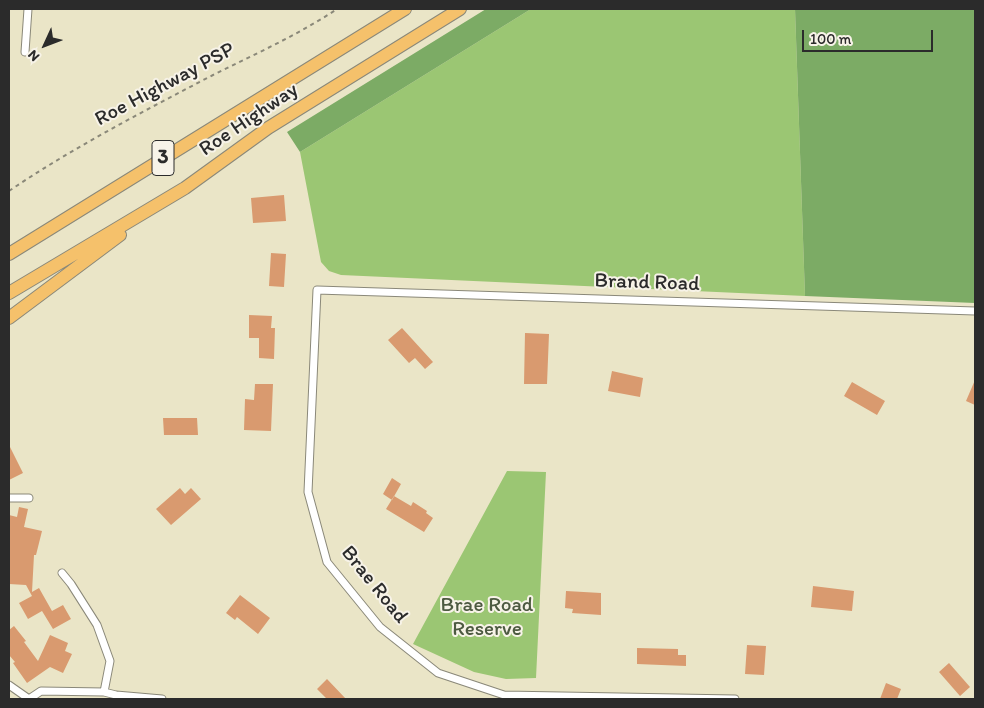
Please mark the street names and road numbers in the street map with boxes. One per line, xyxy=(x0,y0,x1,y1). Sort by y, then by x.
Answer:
street label: Roe Highway PSP xyxy=(91,38,239,132)
street label: Roe Highway xyxy=(195,78,303,162)
road number: 3 xyxy=(152,140,174,176)
street label: Brand Road xyxy=(594,269,700,297)
street label: Brae Road xyxy=(335,541,413,629)

